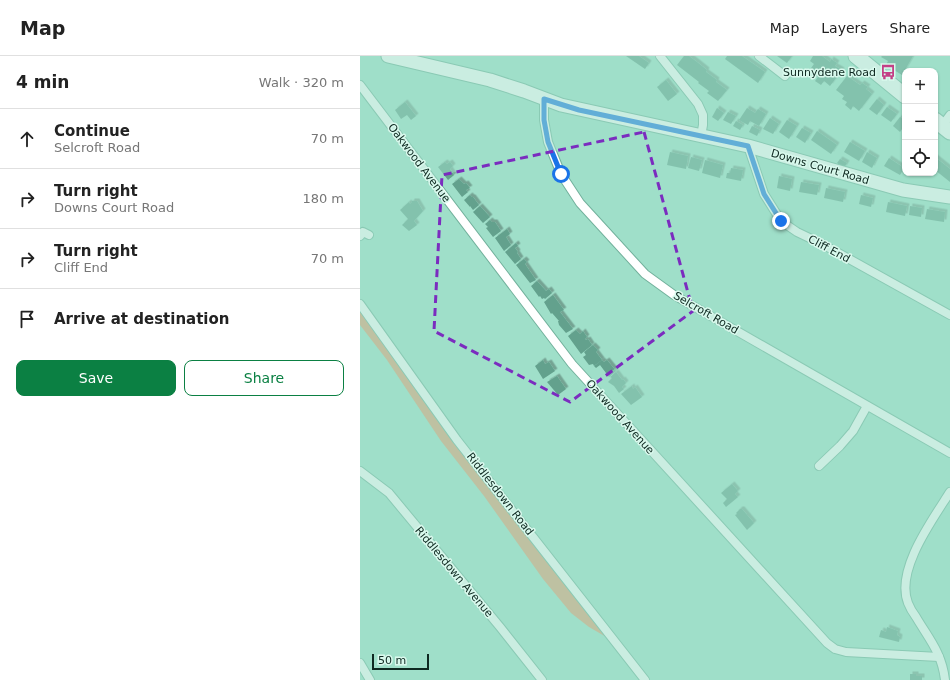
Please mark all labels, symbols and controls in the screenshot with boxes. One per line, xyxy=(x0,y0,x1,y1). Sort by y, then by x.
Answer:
text: Map xyxy=(20,17,65,39)
text: Map xyxy=(770,20,799,36)
text: Layers xyxy=(821,20,868,36)
text: Share xyxy=(890,20,930,36)
bus stop icon: Sunnydene Road xyxy=(879,63,897,81)
place label: Sunnydene Road xyxy=(783,66,876,79)
map controls xyxy=(902,68,938,176)
button: + xyxy=(902,68,938,104)
text: 4 min xyxy=(16,72,69,92)
text: Walk · 320 m xyxy=(259,75,344,90)
button: − xyxy=(902,104,938,140)
street label: Oakwood Avenue xyxy=(385,121,453,205)
text: Continue xyxy=(54,122,130,140)
icon: ahead xyxy=(16,128,38,150)
text: 70 m xyxy=(311,131,344,146)
text: Selcroft Road xyxy=(54,140,140,155)
button: locate xyxy=(902,140,938,176)
street label: Downs Court Road xyxy=(769,147,871,187)
route start xyxy=(552,165,570,183)
text: Turn right xyxy=(54,182,138,200)
icon: right xyxy=(16,188,38,210)
text: 180 m xyxy=(302,191,344,206)
text: Downs Court Road xyxy=(54,200,174,215)
route end xyxy=(772,212,790,230)
street label: Cliff End xyxy=(806,233,852,265)
text: Turn right xyxy=(54,242,138,260)
icon: right xyxy=(16,248,38,270)
text: 70 m xyxy=(311,251,344,266)
text: Cliff End xyxy=(54,260,108,275)
street label: Selcroft Road xyxy=(671,289,741,337)
icon: arrive xyxy=(16,308,38,330)
text: Arrive at destination xyxy=(54,310,229,328)
button: Save xyxy=(16,360,176,396)
button: Share xyxy=(184,360,344,396)
street label: Oakwood Avenue xyxy=(583,377,657,457)
street label: Riddlesdown Road xyxy=(464,450,536,538)
street label: Riddlesdown Avenue xyxy=(412,524,496,620)
scale bar xyxy=(372,652,429,671)
text: 50 m xyxy=(378,654,406,667)

